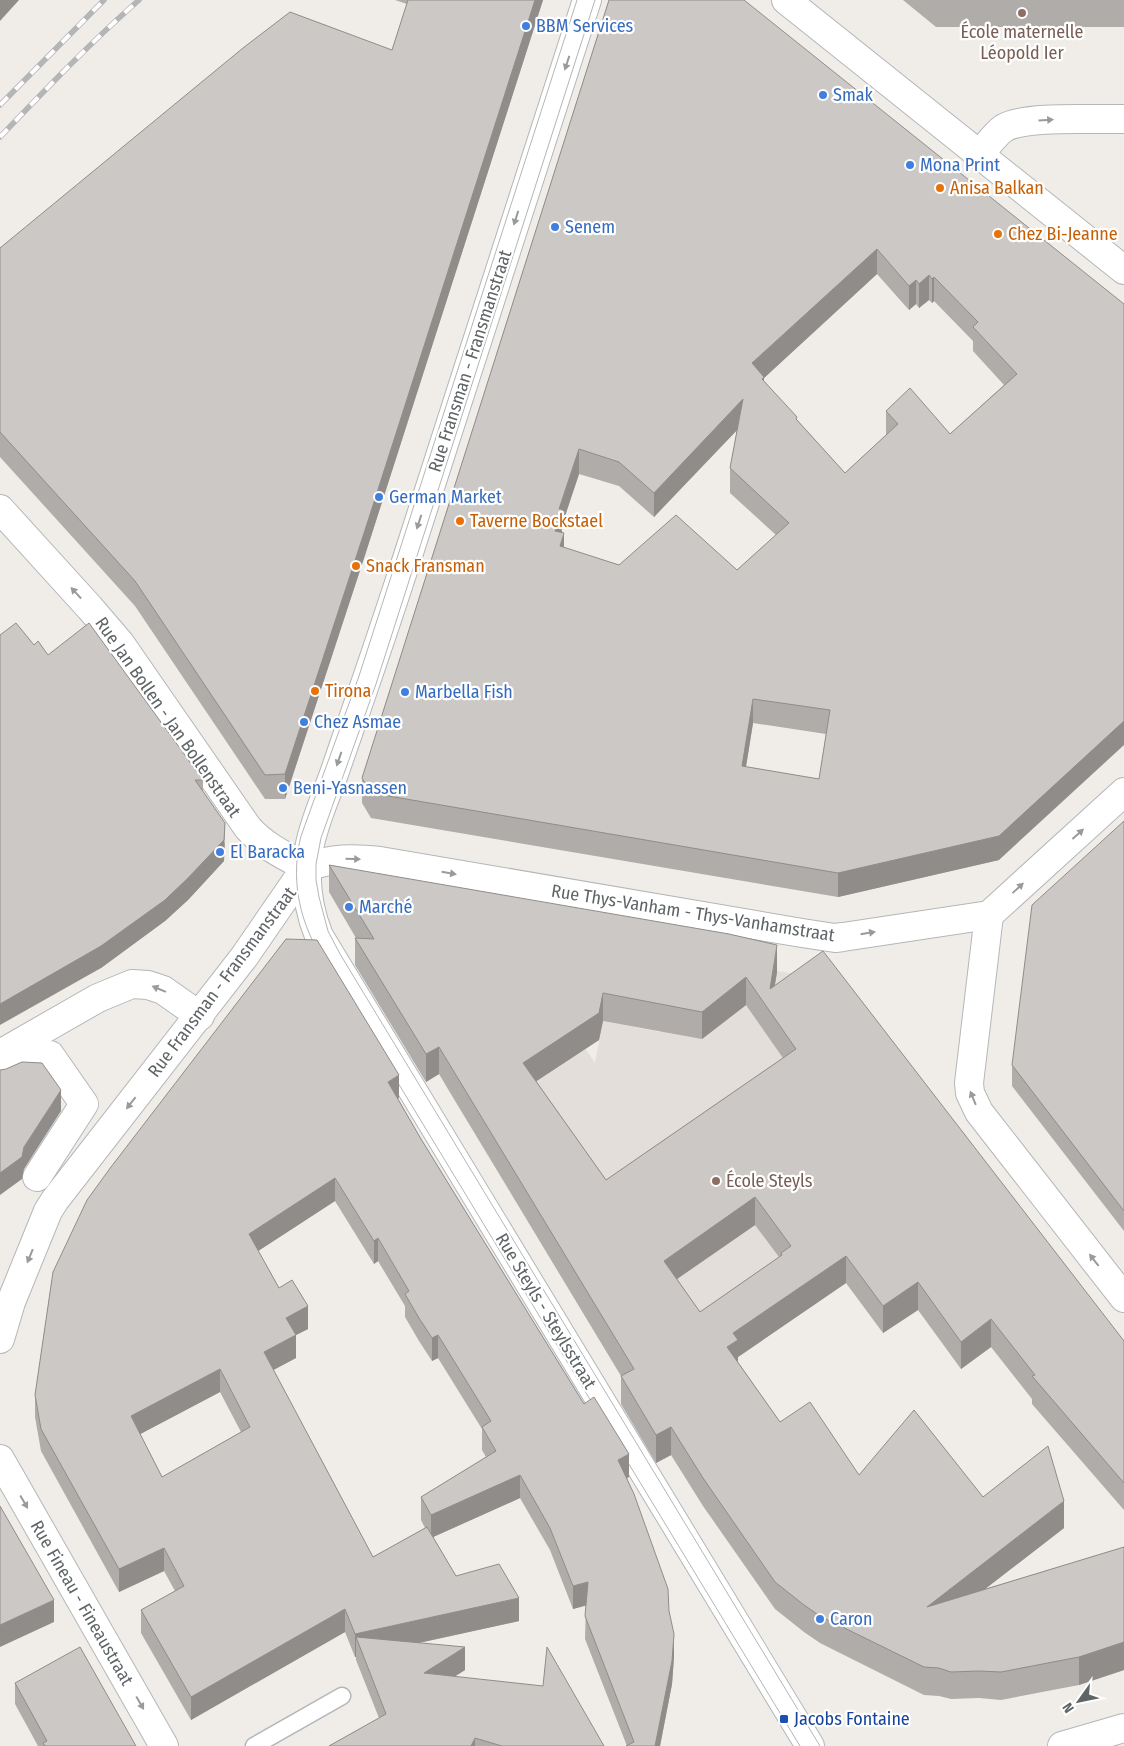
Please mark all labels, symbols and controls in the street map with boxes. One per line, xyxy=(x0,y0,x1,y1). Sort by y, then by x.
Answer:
marker: École maternelle Léopold Ier xyxy=(1016,7,1028,19)
place label: BBM Services xyxy=(536,15,634,37)
marker: BBM Services xyxy=(520,20,532,32)
place label: École maternelle Léopold Ier xyxy=(961,20,1084,64)
one-way arrow xyxy=(562,56,570,71)
place label: Smak xyxy=(833,84,874,106)
marker: Smak xyxy=(817,89,829,101)
one-way arrow xyxy=(1038,116,1054,124)
place label: Mona Print xyxy=(920,154,1000,176)
marker: Mona Print xyxy=(904,159,916,171)
place label: Anisa Balkan xyxy=(950,177,1044,199)
marker: Anisa Balkan xyxy=(934,182,946,194)
one-way arrow xyxy=(512,210,520,225)
place label: Senem xyxy=(565,216,615,238)
marker: Senem xyxy=(549,221,561,233)
place label: Chez Bi-Jeanne xyxy=(1008,223,1118,245)
marker: Chez Bi-Jeanne xyxy=(992,228,1004,240)
street label: Rue Fransman - Fransmanstraat xyxy=(424,247,516,475)
place label: German Market xyxy=(389,486,502,508)
marker: German Market xyxy=(373,491,385,503)
place label: Taverne Bockstael xyxy=(470,510,603,532)
one-way arrow xyxy=(414,515,422,530)
marker: Taverne Bockstael xyxy=(454,515,466,527)
place label: Snack Fransman xyxy=(366,555,485,577)
marker: Snack Fransman xyxy=(350,560,362,572)
one-way arrow xyxy=(70,587,82,599)
street label: Rue Jan Bollen - Jan Bollenstraat xyxy=(90,613,246,821)
place label: Tirona xyxy=(325,680,372,702)
place label: Marbella Fish xyxy=(415,681,513,703)
marker: Tirona xyxy=(309,685,321,697)
marker: Marbella Fish xyxy=(399,686,411,698)
place label: Chez Asmae xyxy=(314,711,401,733)
marker: Chez Asmae xyxy=(298,716,310,728)
one-way arrow xyxy=(335,752,342,767)
place label: Beni-Yasnassen xyxy=(293,777,407,799)
marker: Beni-Yasnassen xyxy=(277,782,289,794)
one-way arrow xyxy=(1072,828,1084,840)
place label: El Baracka xyxy=(230,841,305,863)
marker: El Baracka xyxy=(214,846,226,858)
one-way arrow xyxy=(345,855,361,863)
one-way arrow xyxy=(441,869,457,877)
street label: Rue Thys-Vanham - Thys-Vanhamstraat xyxy=(550,880,836,946)
street label: Rue Fransman - Fransmanstraat xyxy=(143,882,301,1081)
one-way arrow xyxy=(1012,882,1024,894)
place label: Marché xyxy=(359,896,413,918)
marker: Marché xyxy=(343,901,355,913)
one-way arrow xyxy=(860,929,876,937)
one-way arrow xyxy=(152,985,166,993)
one-way arrow xyxy=(969,1091,976,1106)
one-way arrow xyxy=(126,1096,136,1110)
place label: École Steyls xyxy=(726,1169,813,1192)
marker: École Steyls xyxy=(710,1175,722,1187)
street label: Rue Steyls - Steylsstraat xyxy=(491,1229,601,1393)
one-way arrow xyxy=(25,1249,33,1263)
one-way arrow xyxy=(1089,1253,1099,1267)
one-way arrow xyxy=(20,1495,29,1508)
street label: Rue Fineau - Fineaustraat xyxy=(26,1517,138,1689)
place label: Caron xyxy=(830,1608,873,1630)
marker: Caron xyxy=(814,1613,826,1625)
north arrow xyxy=(1054,1676,1104,1726)
one-way arrow xyxy=(135,1697,144,1710)
text: N xyxy=(1059,1700,1078,1716)
place label: Jacobs Fontaine xyxy=(794,1708,910,1730)
marker: Jacobs Fontaine xyxy=(778,1713,790,1725)

